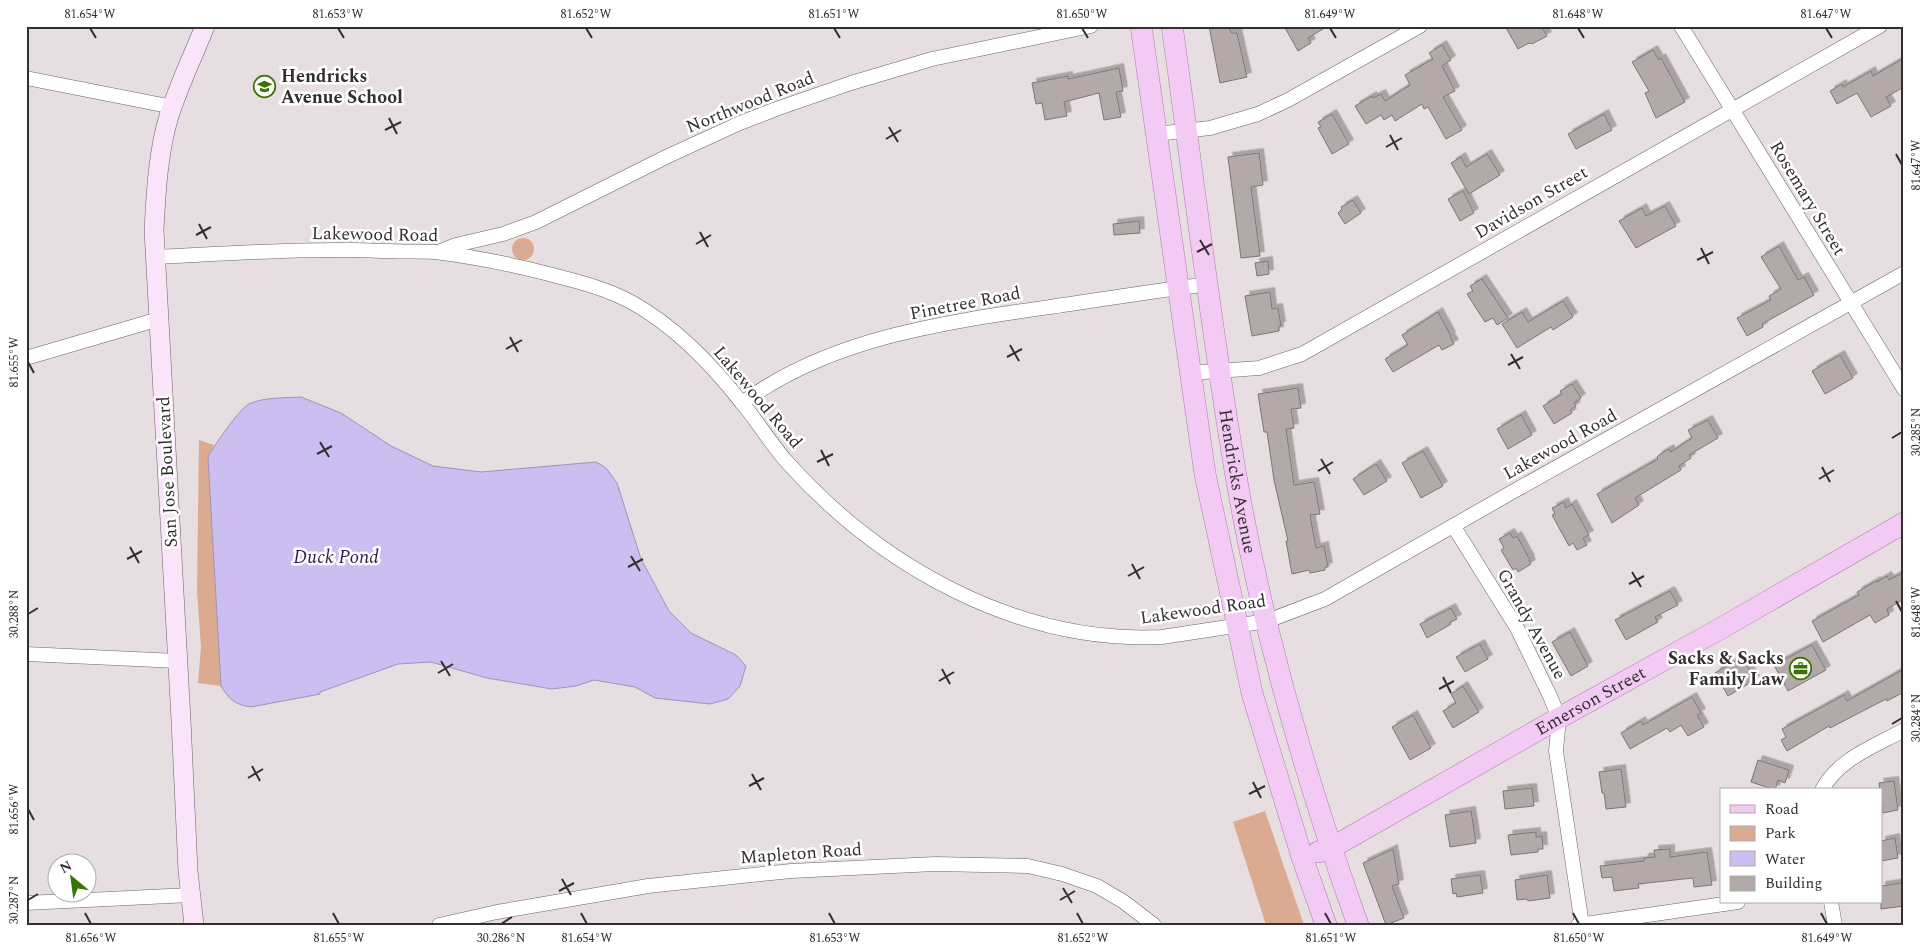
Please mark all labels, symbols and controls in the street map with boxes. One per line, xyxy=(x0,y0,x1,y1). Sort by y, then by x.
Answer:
text: 81.654°W xyxy=(65,5,116,24)
text: 81.653°W xyxy=(313,5,364,24)
text: 81.652°W xyxy=(561,5,612,24)
text: 81.651°W xyxy=(809,5,860,24)
text: 81.650°W xyxy=(1057,5,1108,24)
text: 81.649°W xyxy=(1305,5,1356,24)
text: 81.648°W xyxy=(1553,5,1604,24)
text: 81.647°W xyxy=(1801,5,1852,24)
place label: Hendricks Avenue School xyxy=(281,63,403,111)
street label: Northwood Road xyxy=(682,64,818,140)
school or university icon: Hendricks Avenue School xyxy=(253,74,277,98)
street label: Rosemary Street xyxy=(1763,136,1853,261)
text: 81.647°W xyxy=(1907,139,1926,190)
street label: Davidson Street xyxy=(1470,159,1593,246)
street label: Lakewood Road xyxy=(311,220,439,249)
street label: Pinetree Road xyxy=(907,280,1023,327)
text: 81.655°W xyxy=(5,336,24,387)
street label: Lakewood Road xyxy=(707,340,809,455)
street label: San Jose Boulevard xyxy=(150,396,185,548)
street label: Lakewood Road xyxy=(1498,402,1622,487)
street label: Hendricks Avenue xyxy=(1211,407,1263,556)
text: 30.285°N xyxy=(1907,408,1926,456)
water label: Duck Pond xyxy=(293,543,379,572)
street label: Grandy Avenue xyxy=(1490,564,1573,685)
text: 81.648°W xyxy=(1907,586,1926,637)
street label: Lakewood Road xyxy=(1138,587,1268,632)
text: 30.288°N xyxy=(5,590,24,638)
place label: Sacks & Sacks Family Law xyxy=(1668,645,1785,693)
office icon: Sacks & Sacks Family Law xyxy=(1788,656,1812,680)
street label: Emerson Street xyxy=(1530,659,1651,743)
text: 30.284°N xyxy=(1907,694,1926,742)
text: 81.656°W xyxy=(5,783,24,834)
legend xyxy=(1720,788,1882,904)
text: Road xyxy=(1765,798,1799,821)
text: Park xyxy=(1765,822,1796,845)
street label: Mapleton Road xyxy=(739,836,863,871)
text: Water xyxy=(1765,848,1805,871)
north arrow xyxy=(48,854,98,904)
text: N xyxy=(56,855,76,879)
text: Building xyxy=(1765,872,1822,895)
text: 30.287°N xyxy=(5,876,24,924)
text: 81.656°W xyxy=(66,929,117,948)
text: 81.655°W xyxy=(314,929,365,948)
text: 30.286°N xyxy=(477,929,525,948)
text: 81.654°W xyxy=(562,929,613,948)
text: 81.653°W xyxy=(810,929,861,948)
text: 81.652°W xyxy=(1058,929,1109,948)
text: 81.651°W xyxy=(1306,929,1357,948)
text: 81.650°W xyxy=(1554,929,1605,948)
text: 81.649°W xyxy=(1802,929,1853,948)

